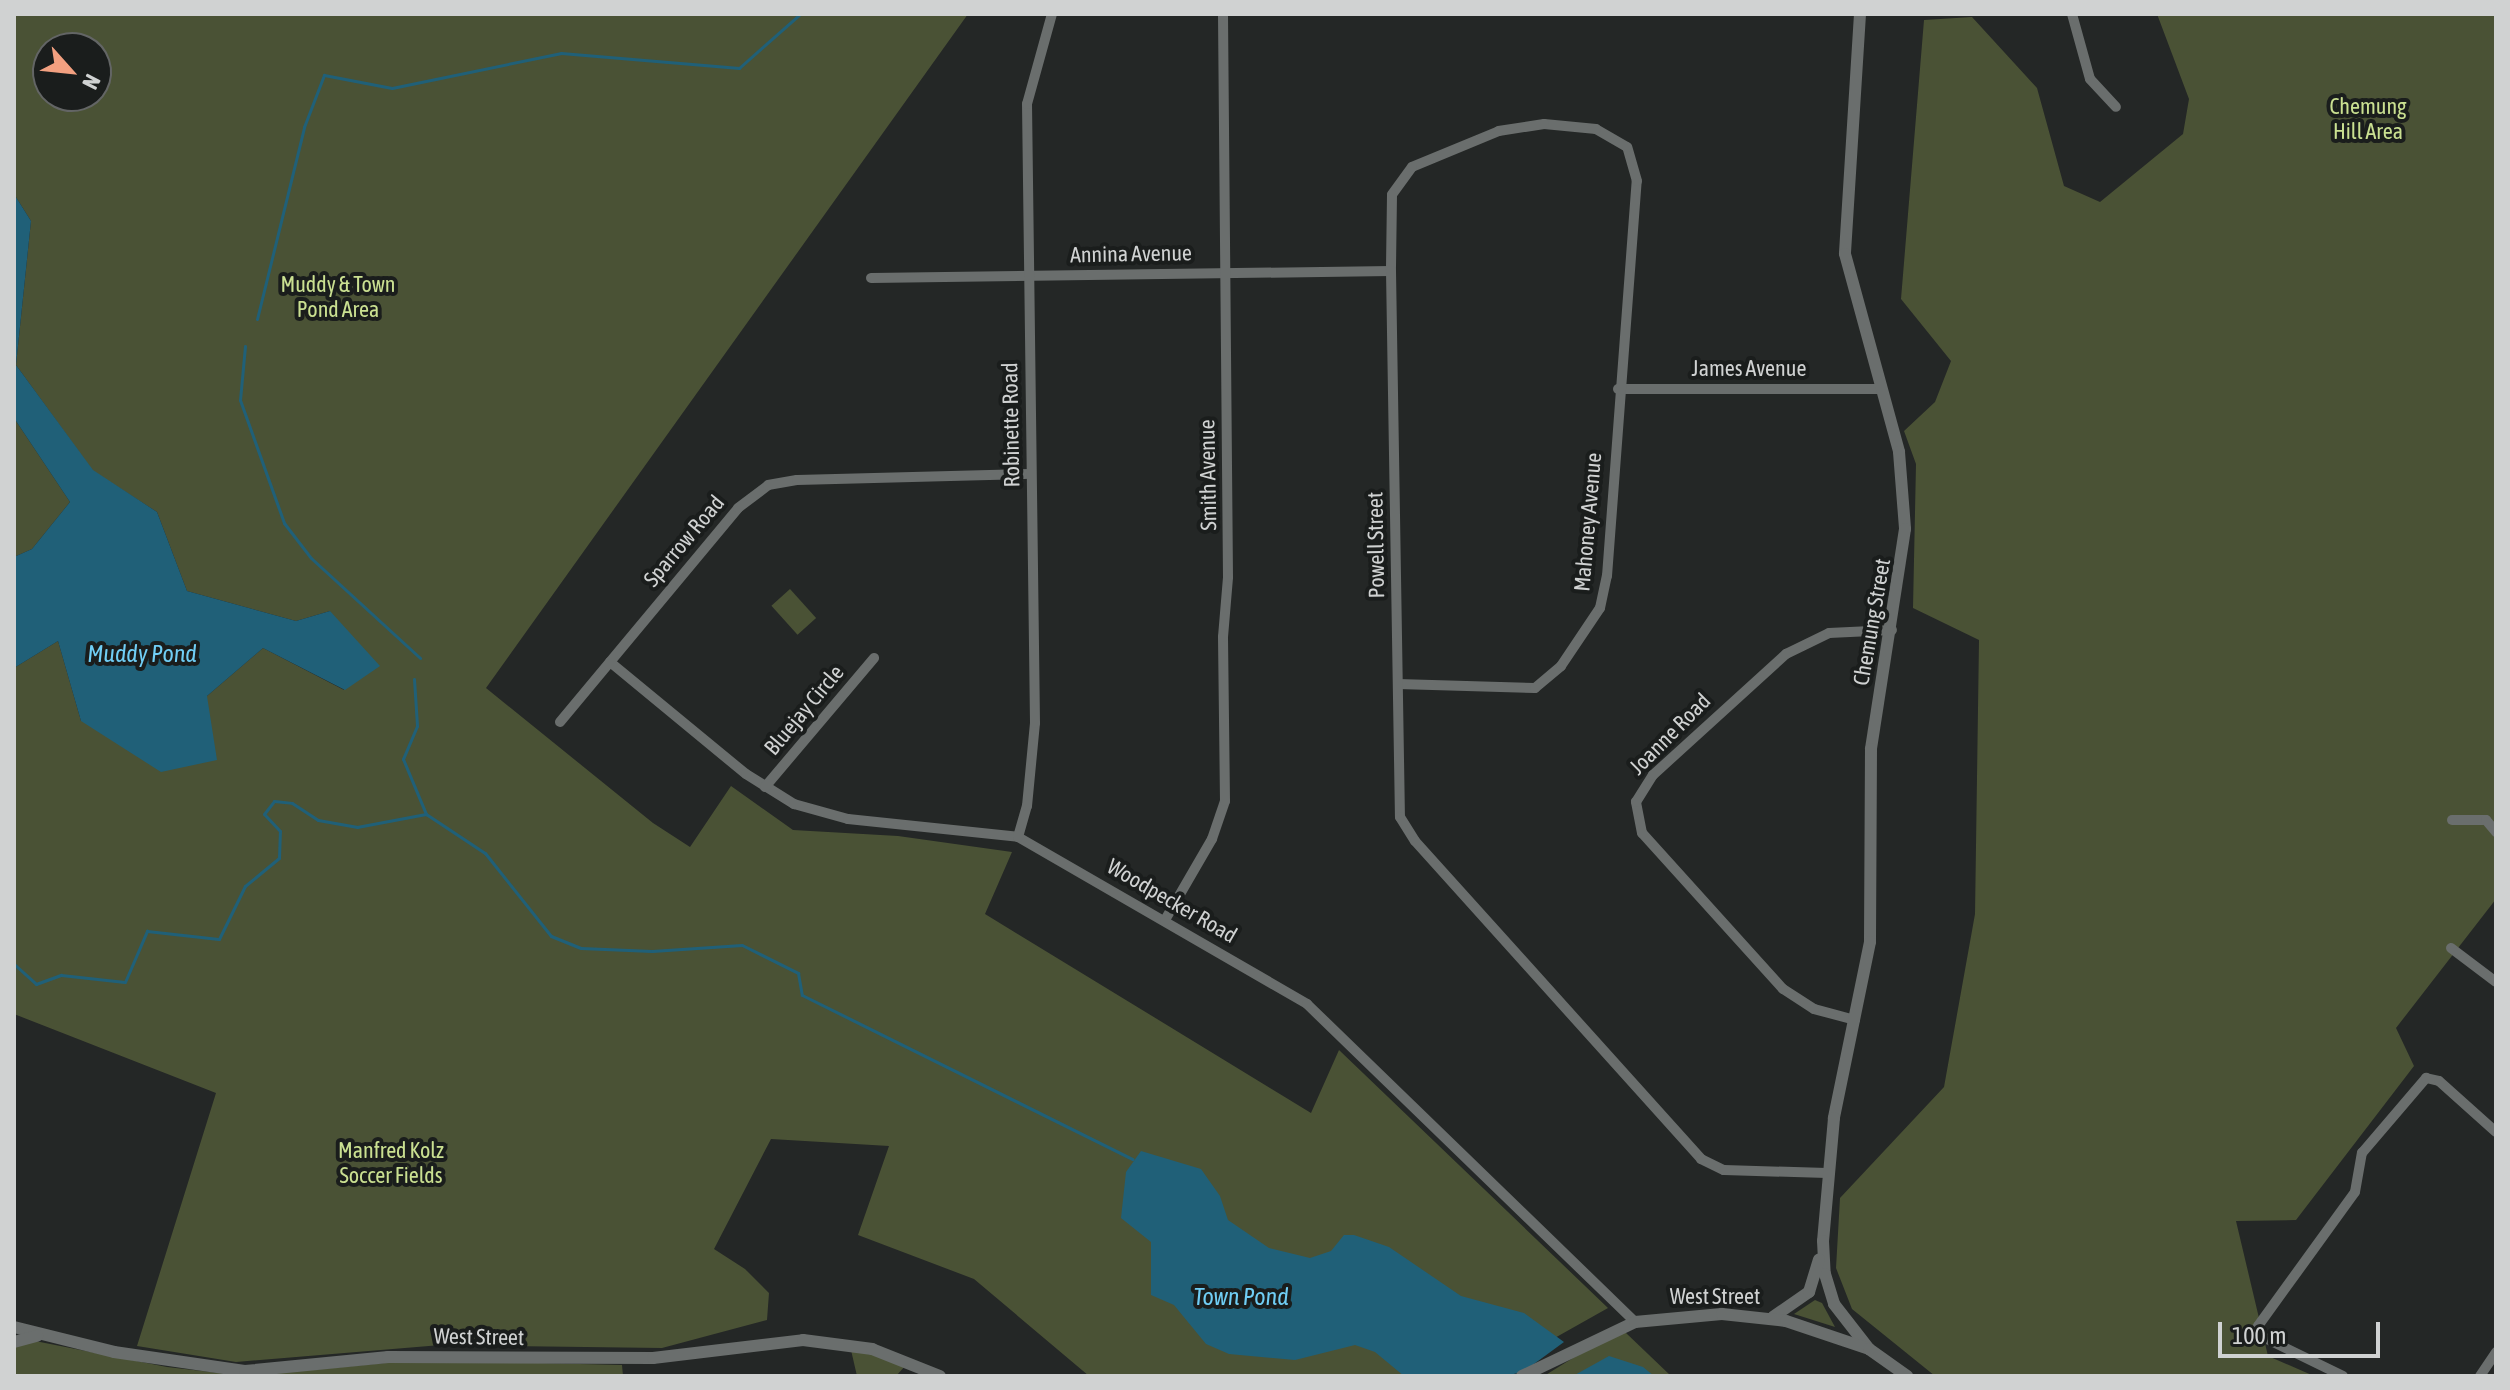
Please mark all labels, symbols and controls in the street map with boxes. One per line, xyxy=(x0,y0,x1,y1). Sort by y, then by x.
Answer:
north arrow xyxy=(32,32,112,112)
text: N xyxy=(77,70,106,94)
park label: Chemung Hill Area xyxy=(2329,93,2407,144)
street label: Annina Avenue xyxy=(1070,240,1192,268)
park label: Muddy & Town Pond Area xyxy=(280,271,396,322)
street label: James Avenue xyxy=(1692,356,1806,382)
street label: Robinette Road xyxy=(997,362,1025,488)
street label: Smith Avenue xyxy=(1194,419,1222,531)
street label: Mahoney Avenue xyxy=(1569,451,1607,593)
street label: Sparrow Road xyxy=(638,490,730,592)
street label: Powell Street xyxy=(1362,492,1390,598)
street label: Chemung Street xyxy=(1848,556,1896,688)
water label: Muddy Pond xyxy=(87,640,197,668)
street label: Bluejay Circle xyxy=(759,660,849,760)
street label: Joanne Road xyxy=(1624,688,1716,780)
street label: Woodpecker Road xyxy=(1102,853,1242,949)
park label: Manfred Kolz Soccer Fields xyxy=(338,1137,444,1188)
water label: Town Pond xyxy=(1193,1283,1289,1311)
street label: West Street xyxy=(1670,1284,1760,1310)
scale bar xyxy=(2222,1306,2384,1356)
text: 100 m xyxy=(2232,1322,2286,1349)
street label: West Street xyxy=(433,1323,525,1351)

